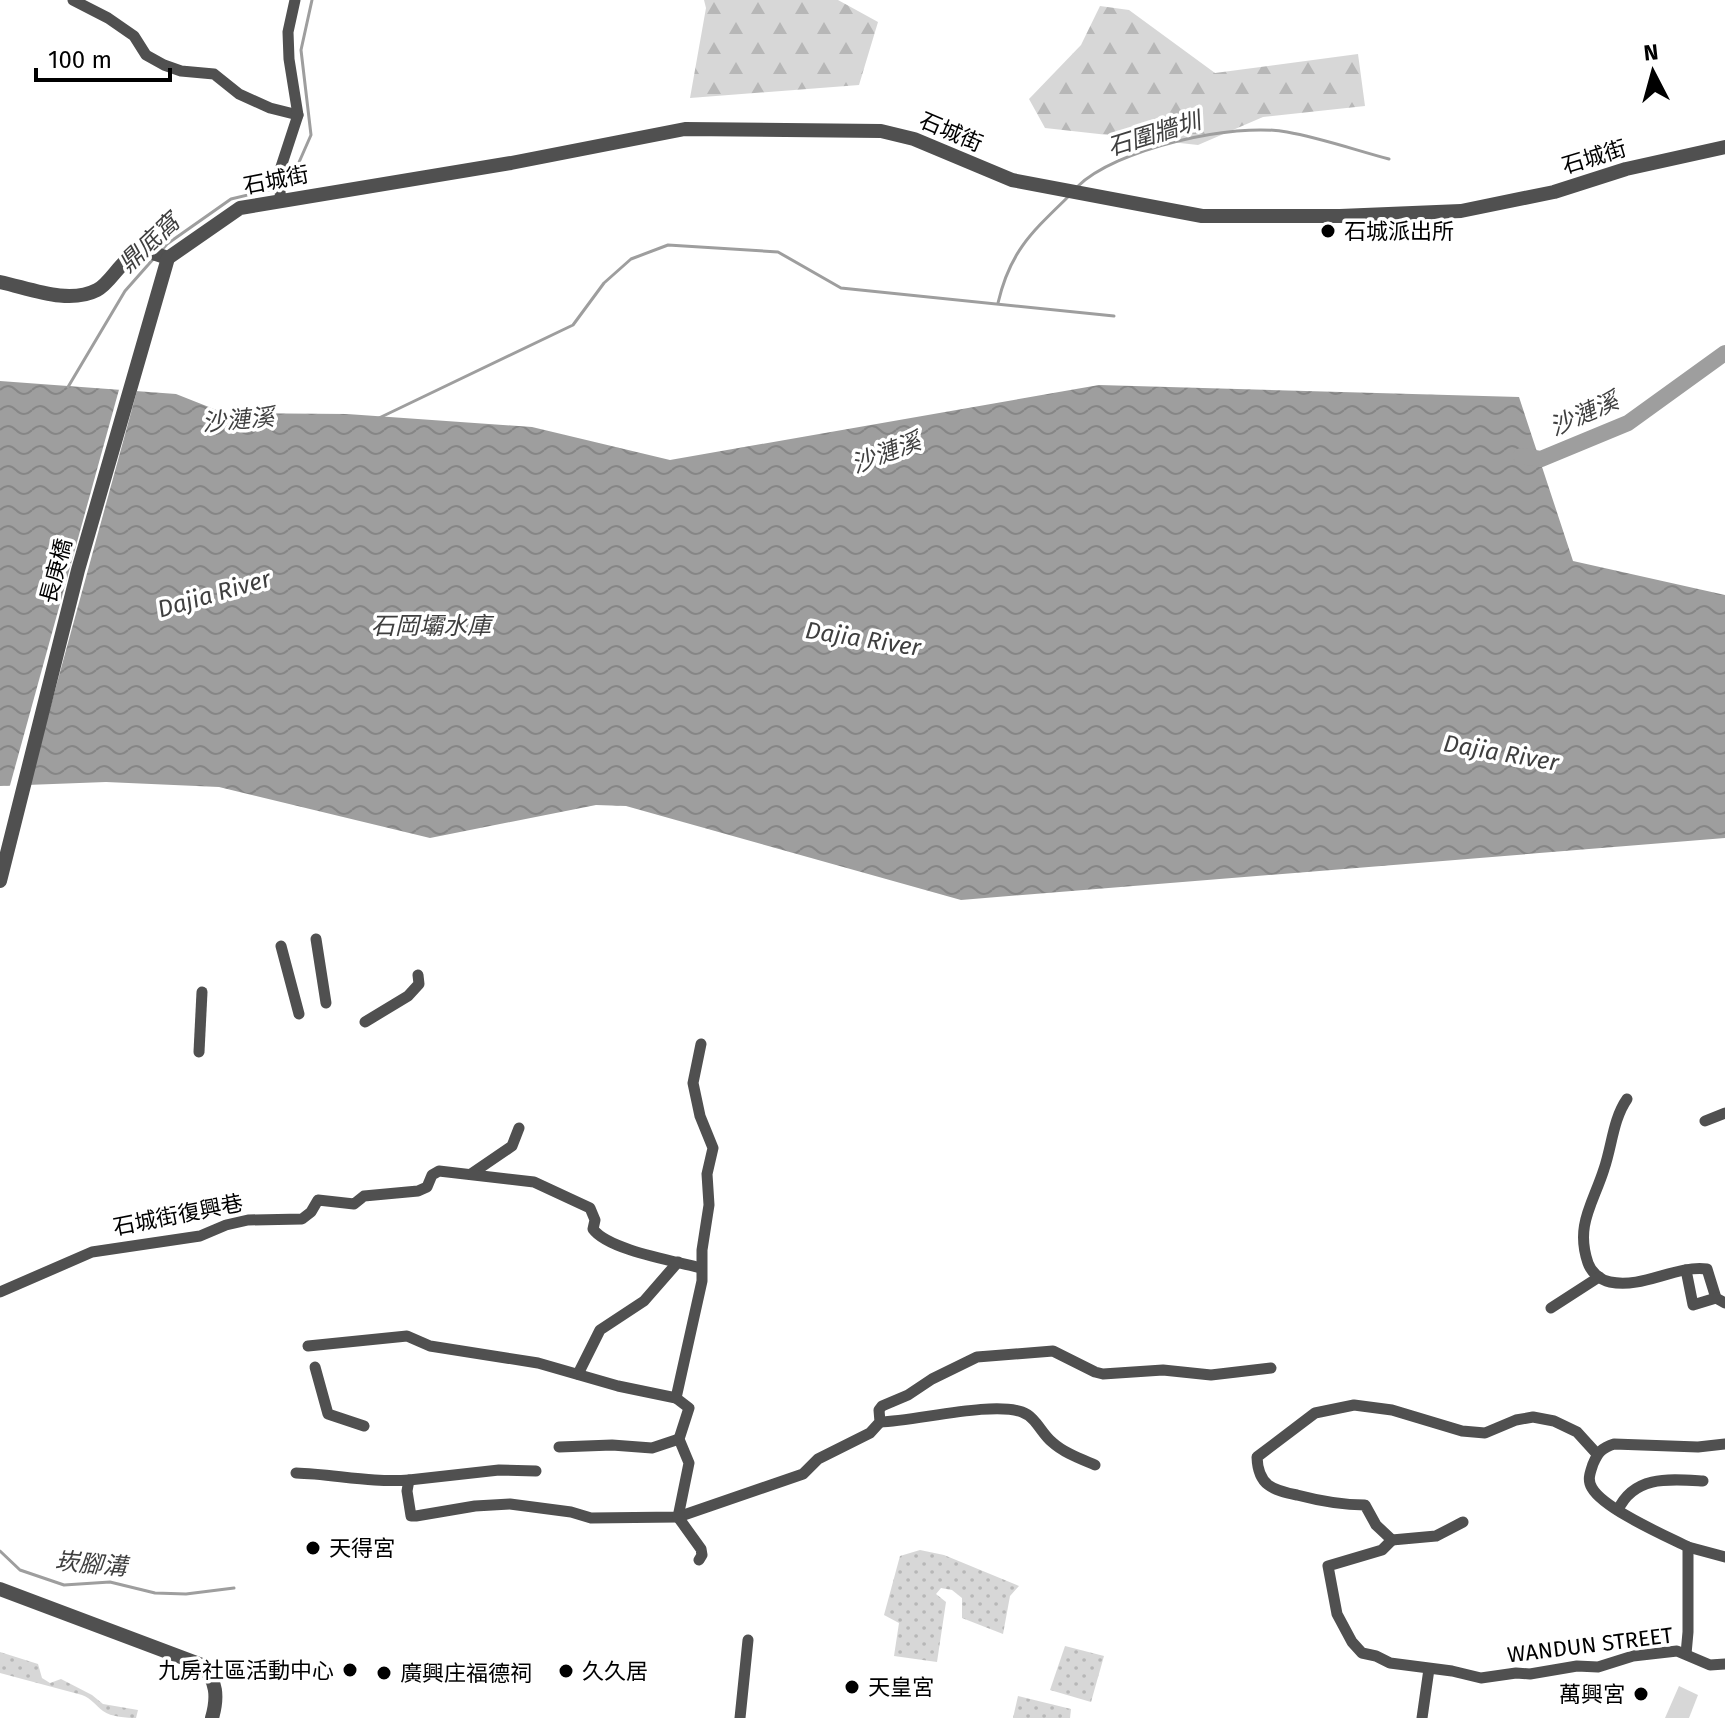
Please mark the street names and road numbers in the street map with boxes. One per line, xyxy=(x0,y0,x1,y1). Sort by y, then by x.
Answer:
street label: 石城街 xyxy=(915,107,987,157)
street label: 石城街 xyxy=(1558,134,1630,180)
street label: 石城街 xyxy=(241,160,311,200)
street label: 長庚橋 xyxy=(34,536,78,606)
street label: 石城街復興巷 xyxy=(111,1189,245,1241)
street label: WANDUN STREET xyxy=(1506,1621,1675,1669)

